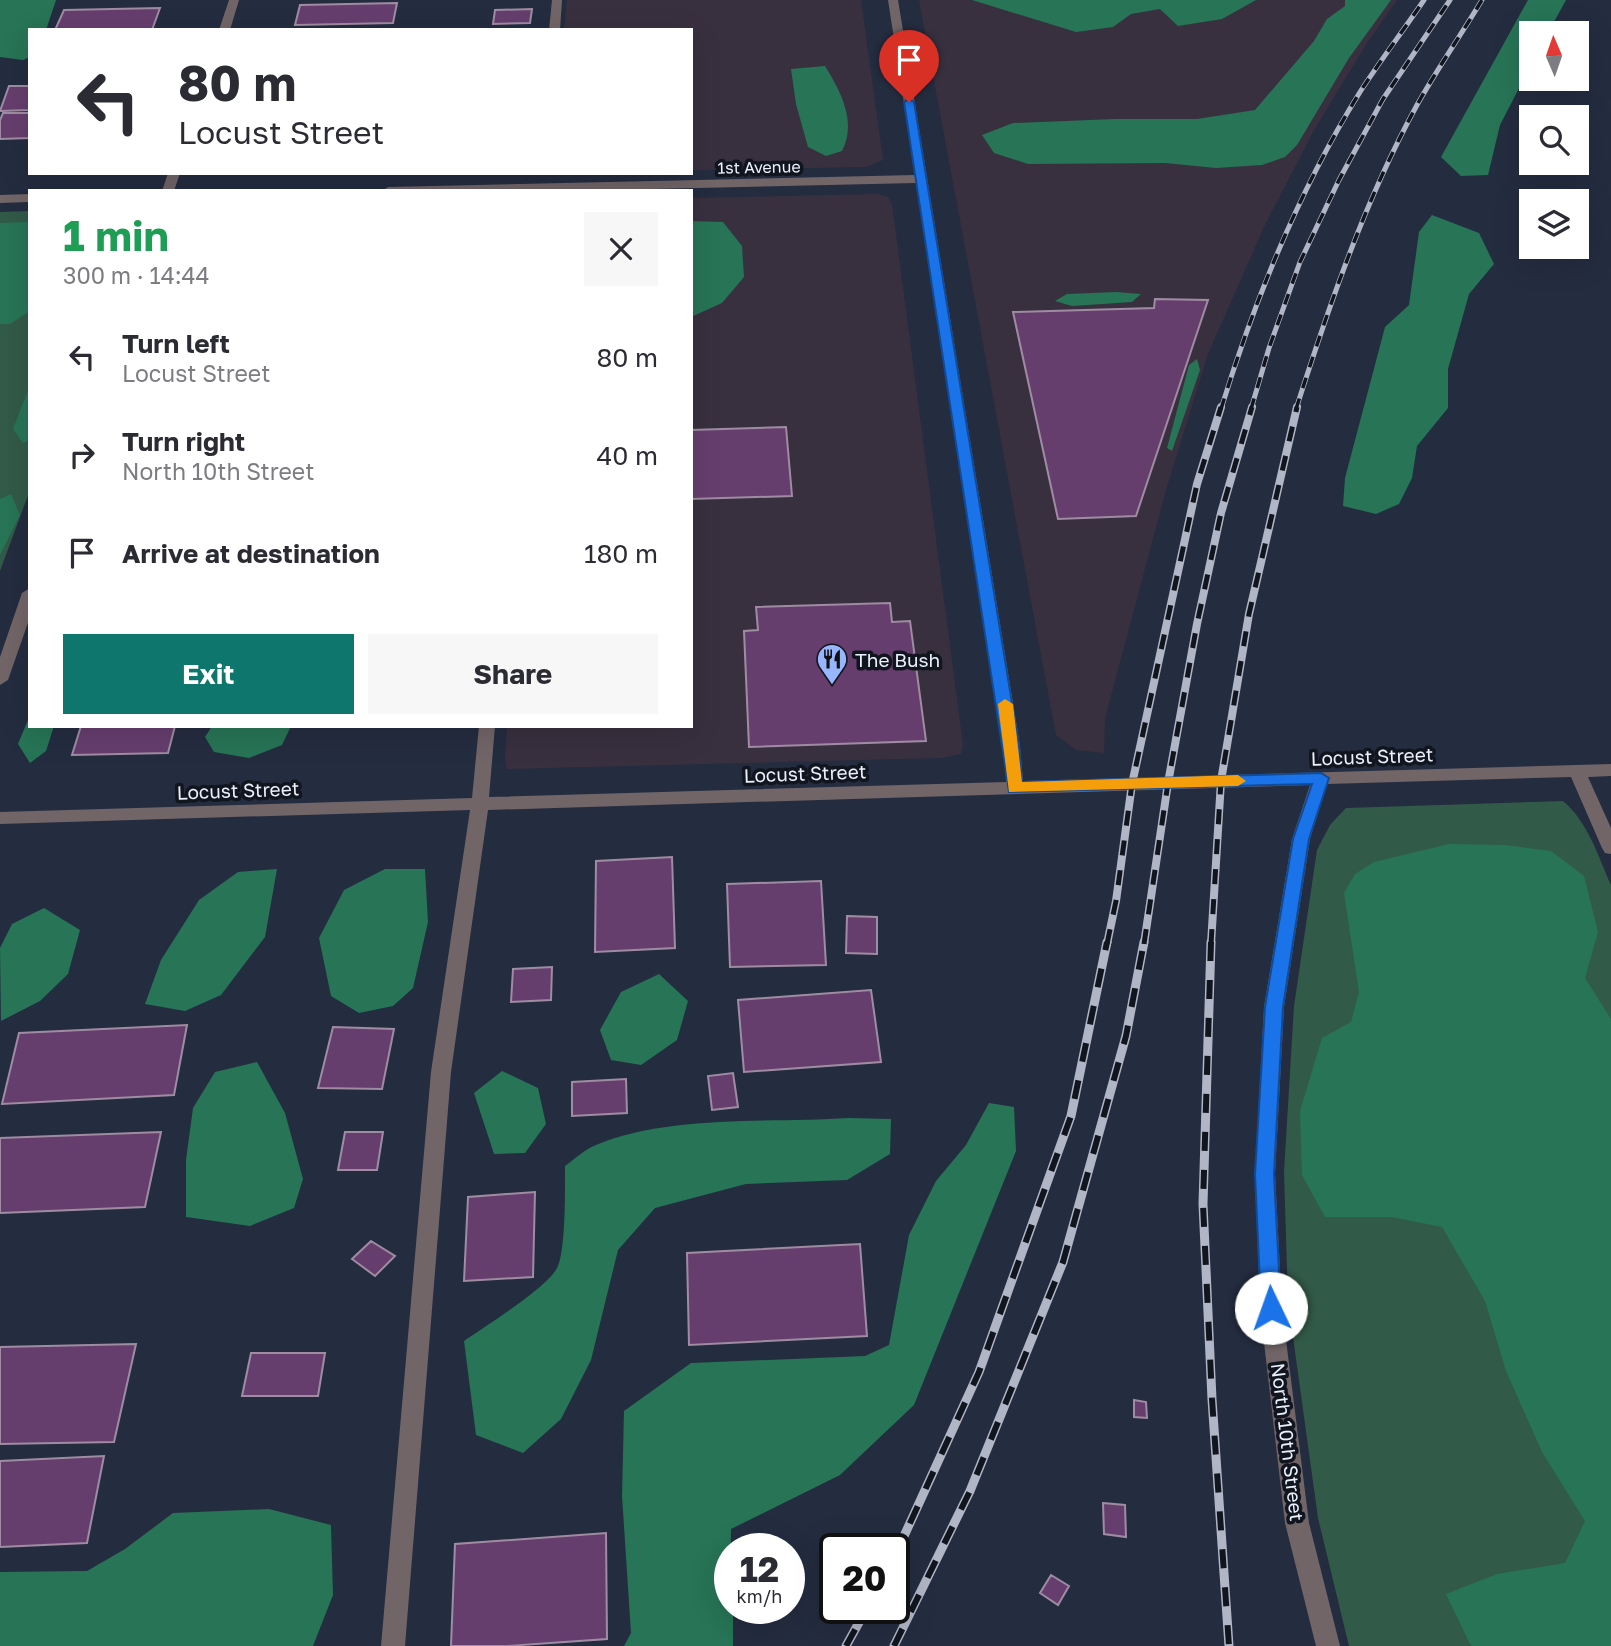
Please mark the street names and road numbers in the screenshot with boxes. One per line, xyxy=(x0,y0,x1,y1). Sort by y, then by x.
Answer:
street label: 1st Avenue xyxy=(717,156,801,178)
street label: Locust Street xyxy=(1310,742,1434,770)
street label: Locust Street xyxy=(743,759,867,787)
street label: Locust Street xyxy=(176,776,300,804)
street label: North 10th Street xyxy=(1267,1362,1309,1522)

